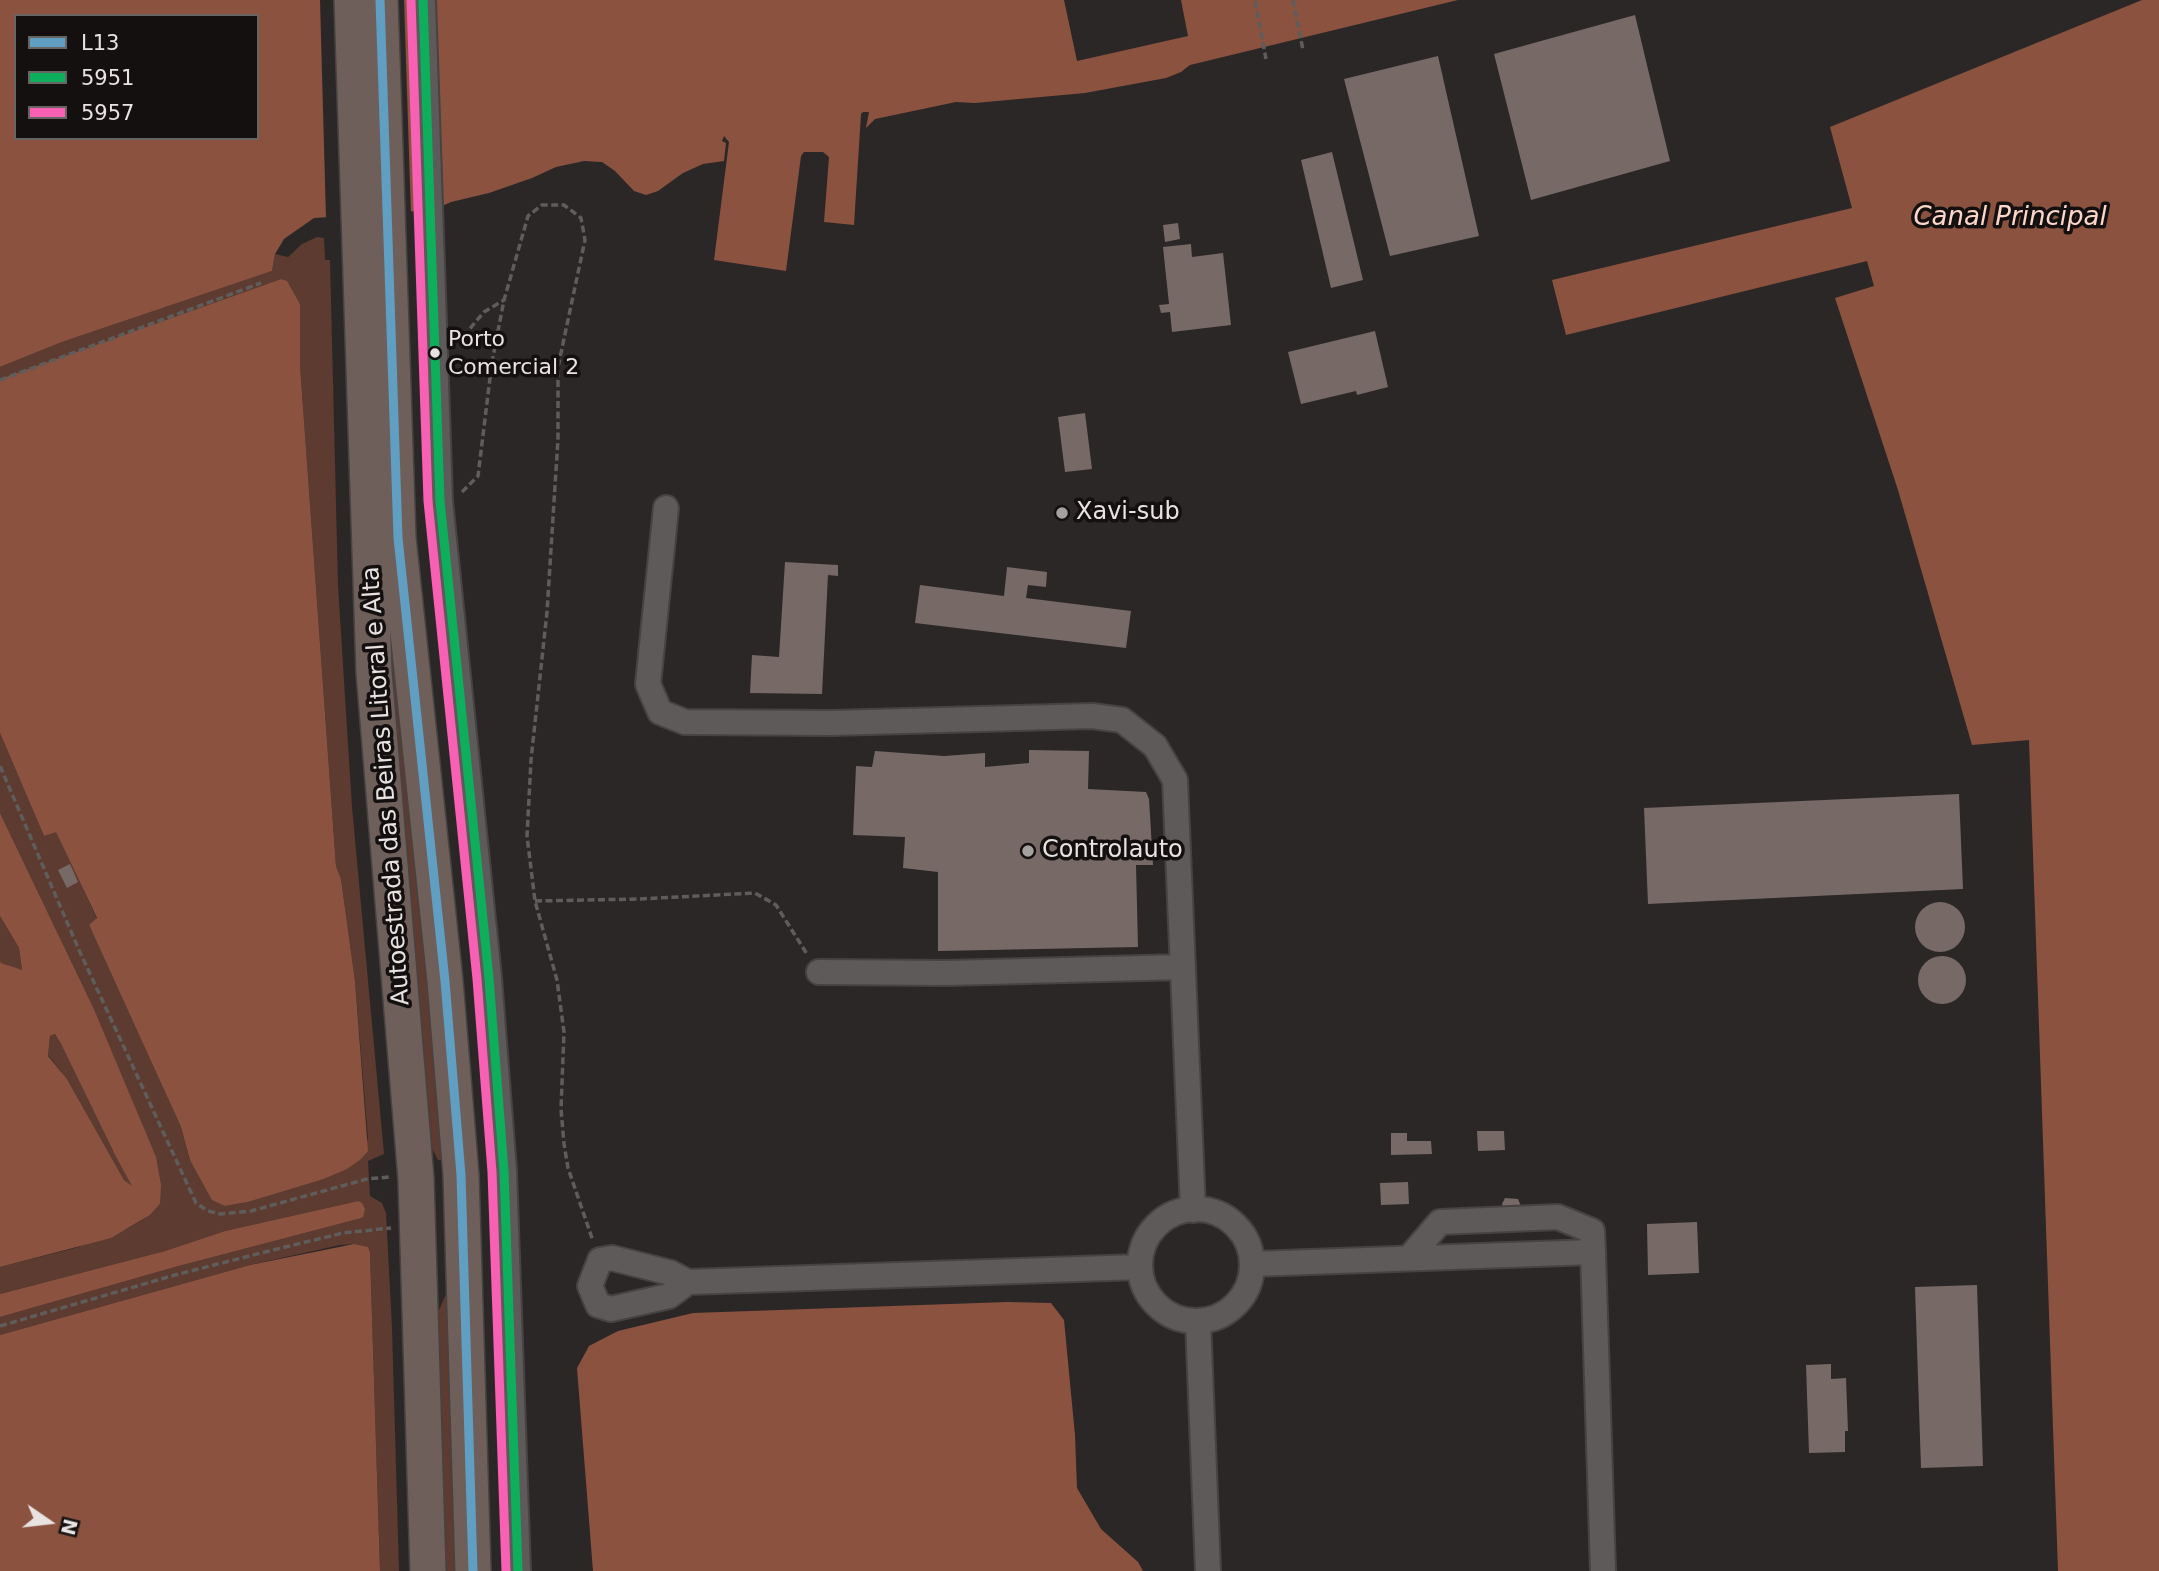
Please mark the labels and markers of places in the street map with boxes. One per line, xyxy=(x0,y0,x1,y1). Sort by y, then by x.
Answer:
place label: Porto Comercial 2 xyxy=(448,327,579,378)
marker: Porto Comercial 2 xyxy=(428,346,442,360)
place label: Xavi-sub xyxy=(1076,499,1180,527)
marker: Xavi-sub xyxy=(1054,505,1070,521)
place label: Controlauto xyxy=(1042,837,1183,865)
marker: Controlauto xyxy=(1020,843,1036,859)

